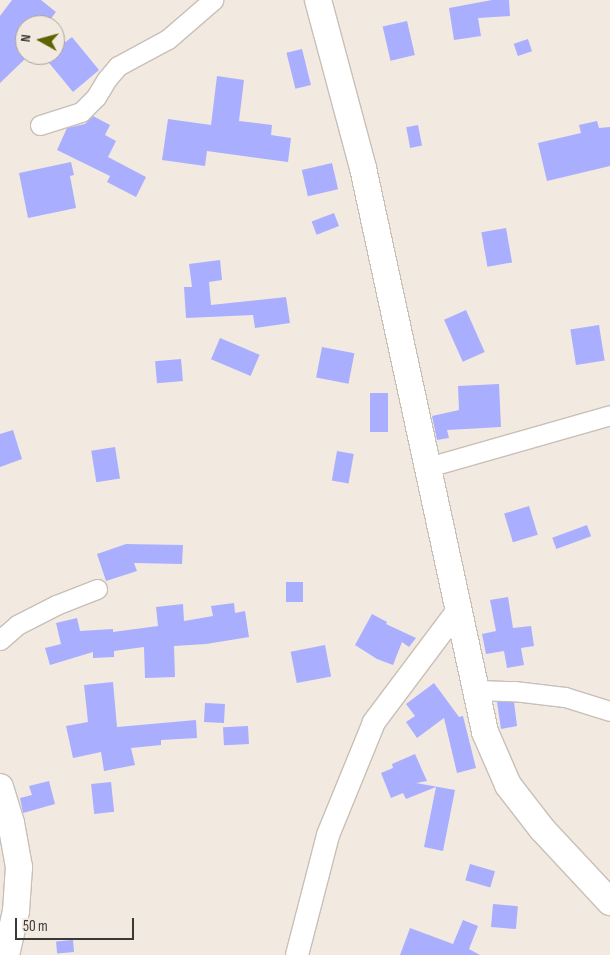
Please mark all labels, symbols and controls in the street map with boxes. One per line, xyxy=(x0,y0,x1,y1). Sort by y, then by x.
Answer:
north arrow xyxy=(15,15,65,65)
text: N xyxy=(17,33,34,43)
scale bar xyxy=(18,908,136,940)
text: 50 m xyxy=(23,917,48,936)

